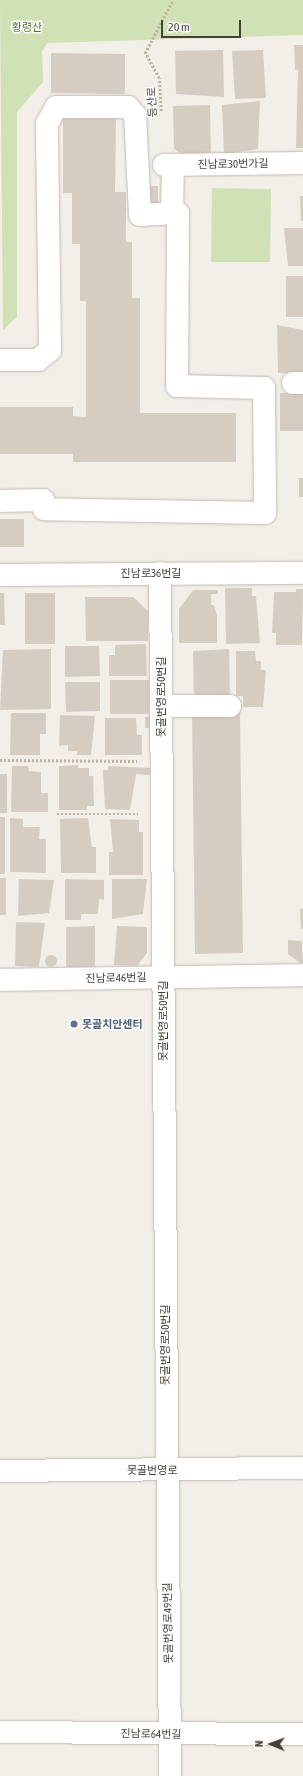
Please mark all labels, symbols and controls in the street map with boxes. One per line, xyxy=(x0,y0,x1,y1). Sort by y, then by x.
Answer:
scale bar xyxy=(163,12,243,38)
park label: 황령산 xyxy=(12,20,42,34)
text: 20 m xyxy=(168,20,190,34)
street label: 등산로 xyxy=(145,86,159,118)
street label: 진남로30번가길 xyxy=(197,157,269,171)
street label: 진남로36번길 xyxy=(121,566,181,580)
street label: 못골번영로50번길 xyxy=(154,656,168,738)
street label: 진남로46번길 xyxy=(85,971,147,985)
street label: 못골번영로50번길 xyxy=(156,980,170,1062)
place label: 못골치안센터 xyxy=(82,1017,143,1031)
marker: 못골치안센터 xyxy=(69,1019,79,1029)
street label: 못골번영로50번길 xyxy=(158,1304,172,1386)
street label: 못골번영로 xyxy=(127,1463,177,1477)
street label: 못골번영로49번길 xyxy=(161,1582,175,1664)
north arrow xyxy=(251,1724,291,1764)
street label: 진남로64번길 xyxy=(120,1727,182,1741)
text: N xyxy=(253,1740,265,1747)

